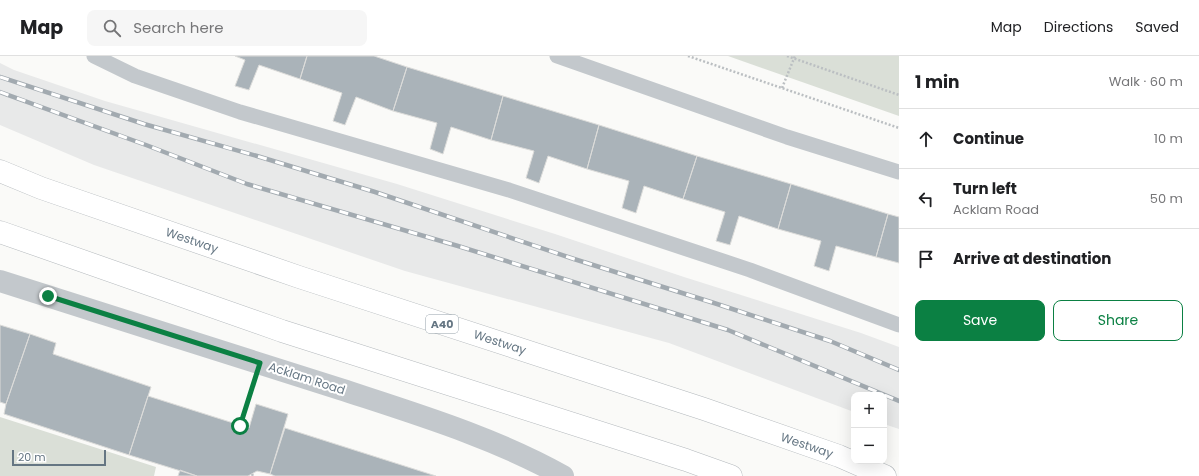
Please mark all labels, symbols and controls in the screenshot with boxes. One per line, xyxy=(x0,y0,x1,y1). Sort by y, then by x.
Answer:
search box xyxy=(87,10,367,46)
text: Map xyxy=(20,14,63,41)
icon: search xyxy=(101,17,123,39)
text: Search here xyxy=(133,17,224,38)
text: Map xyxy=(991,17,1022,37)
text: Directions xyxy=(1044,17,1113,37)
text: Saved xyxy=(1135,17,1179,37)
text: 1 min xyxy=(915,70,959,94)
text: Walk · 60 m xyxy=(1109,72,1183,91)
icon: ahead xyxy=(915,128,937,150)
text: Continue xyxy=(953,128,1024,149)
text: 10 m xyxy=(1154,129,1183,148)
text: Turn left xyxy=(953,178,1017,199)
icon: left xyxy=(915,188,937,210)
text: 50 m xyxy=(1150,189,1183,208)
text: Acklam Road xyxy=(953,200,1039,219)
street label: Westway xyxy=(163,223,221,257)
icon: arrive xyxy=(915,248,937,270)
text: Arrive at destination xyxy=(953,248,1111,269)
route end xyxy=(39,287,57,305)
button: Save xyxy=(915,300,1045,341)
button: Share xyxy=(1053,300,1183,341)
road number: A40 xyxy=(426,315,458,333)
street label: Westway xyxy=(471,325,529,359)
street label: Acklam Road xyxy=(267,358,347,398)
map controls xyxy=(851,392,887,464)
button: + xyxy=(851,392,887,428)
route start xyxy=(231,417,249,435)
street label: Westway xyxy=(778,428,836,462)
button: − xyxy=(851,428,887,464)
scale bar xyxy=(12,448,106,467)
text: 20 m xyxy=(18,449,46,465)

